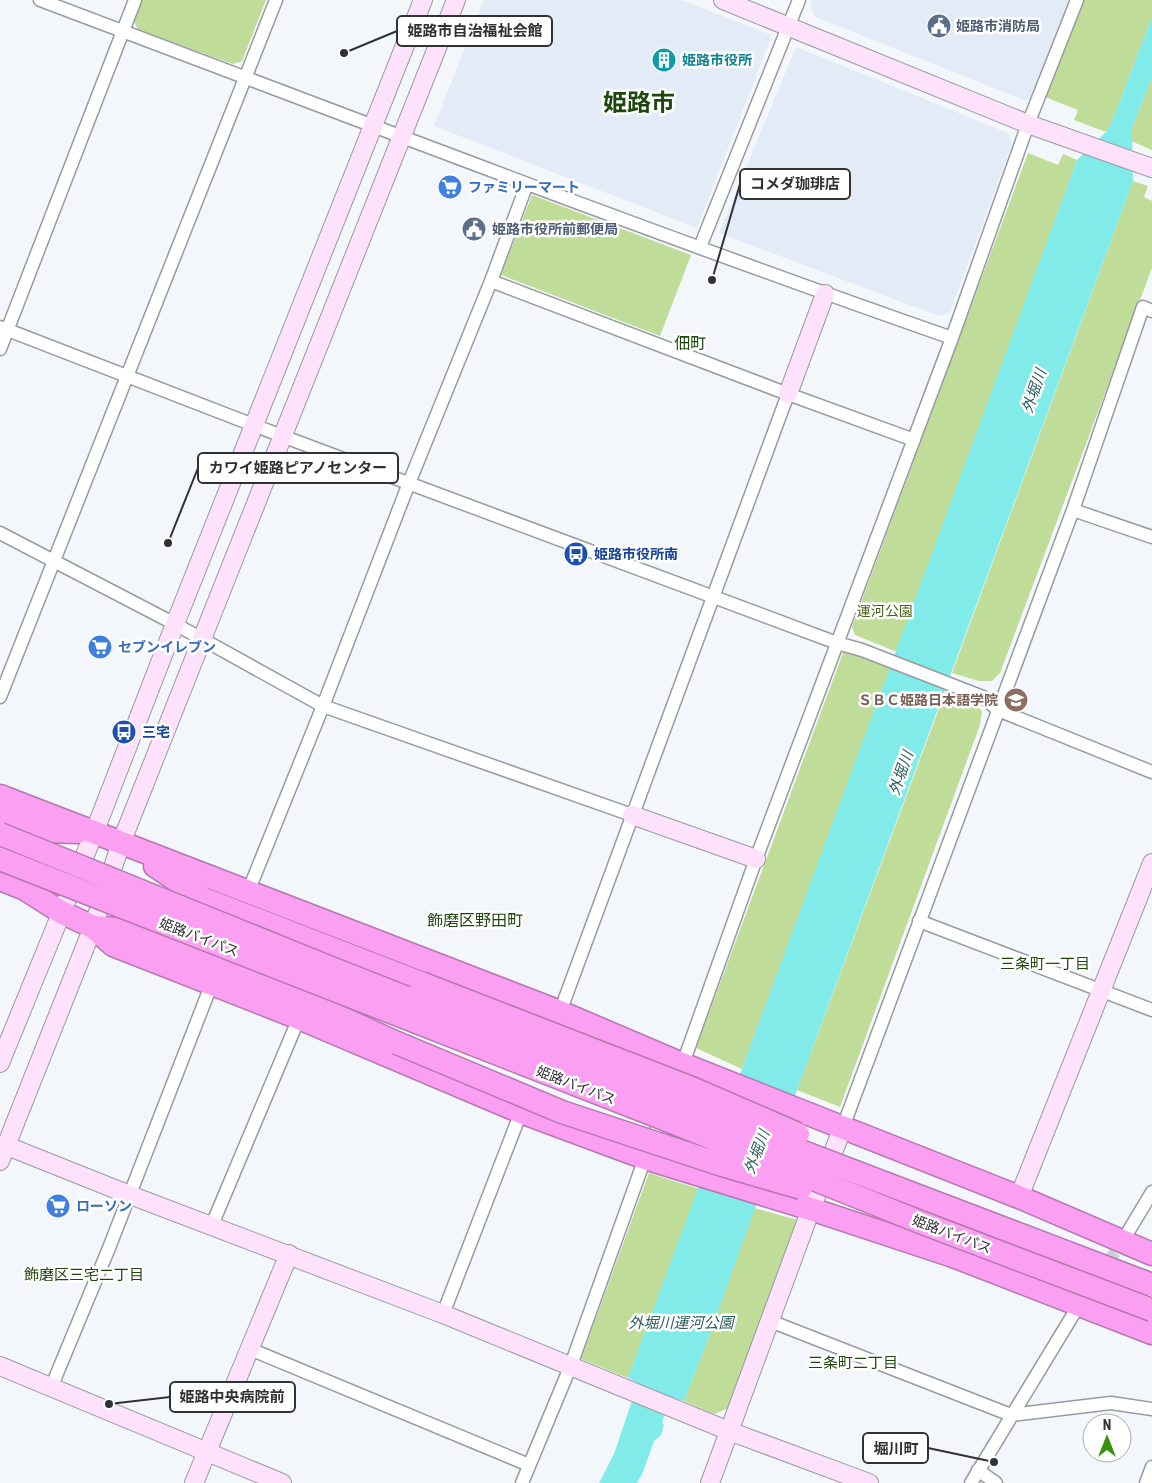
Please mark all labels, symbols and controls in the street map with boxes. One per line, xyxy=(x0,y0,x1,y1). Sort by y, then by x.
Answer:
public building icon: 姫路市消防局 xyxy=(926,13,952,39)
callout: 姫路市自治福祉会館 xyxy=(397,16,552,46)
place label: 姫路市消防局 xyxy=(956,18,1040,34)
text: 姫路市自治福祉会館 xyxy=(407,22,543,40)
building icon: 姫路市役所 xyxy=(651,47,677,73)
place label: 姫路市役所 xyxy=(682,52,752,68)
district label: 姫路市 xyxy=(603,89,675,117)
callout: コメダ珈琲店 xyxy=(740,169,850,199)
supermarket icon: ファミリーマート xyxy=(437,174,463,200)
text: コメダ珈琲店 xyxy=(750,175,840,193)
place label: ファミリーマート xyxy=(468,179,580,195)
public building icon: 姫路市役所前郵便局 xyxy=(461,216,487,242)
place label: 姫路市役所前郵便局 xyxy=(492,221,618,237)
district label: 佃町 xyxy=(674,334,706,353)
water label: 外堀川 xyxy=(1018,365,1050,415)
callout: カワイ姫路ピアノセンター xyxy=(198,453,398,483)
text: カワイ姫路ピアノセンター xyxy=(209,459,387,477)
bus stop icon: 姫路市役所南 xyxy=(563,541,589,567)
place label: 姫路市役所南 xyxy=(594,546,678,562)
park label: 運河公園 xyxy=(857,603,913,619)
supermarket icon: セブンイレブン xyxy=(87,634,113,660)
place label: セブンイレブン xyxy=(118,639,216,655)
school or university icon: ＳＢＣ姫路日本語学院 xyxy=(1003,687,1029,713)
place label: ＳＢＣ姫路日本語学院 xyxy=(858,692,998,708)
bus stop icon: 三宅 xyxy=(111,719,137,745)
place label: 三宅 xyxy=(142,724,170,740)
water label: 外堀川 xyxy=(885,747,917,797)
district label: 飾磨区野田町 xyxy=(427,911,523,930)
street label: 姫路バイパス xyxy=(157,915,241,959)
district label: 三条町一丁目 xyxy=(1000,955,1090,973)
street label: 姫路バイパス xyxy=(534,1063,618,1107)
water label: 外堀川 xyxy=(741,1126,774,1176)
supermarket icon: ローソン xyxy=(45,1193,71,1219)
place label: ローソン xyxy=(76,1198,132,1214)
street label: 姫路バイパス xyxy=(910,1212,994,1256)
district label: 飾磨区三宅二丁目 xyxy=(24,1266,144,1284)
water label: 外堀川運河公園 xyxy=(628,1314,735,1332)
district label: 三条町二丁目 xyxy=(808,1354,898,1372)
callout: 姫路中央病院前 xyxy=(170,1382,295,1412)
text: 姫路中央病院前 xyxy=(179,1388,285,1406)
north arrow xyxy=(1082,1413,1132,1463)
text: N xyxy=(1103,1417,1111,1433)
callout: 堀川町 xyxy=(863,1433,928,1463)
text: 堀川町 xyxy=(873,1440,919,1458)

